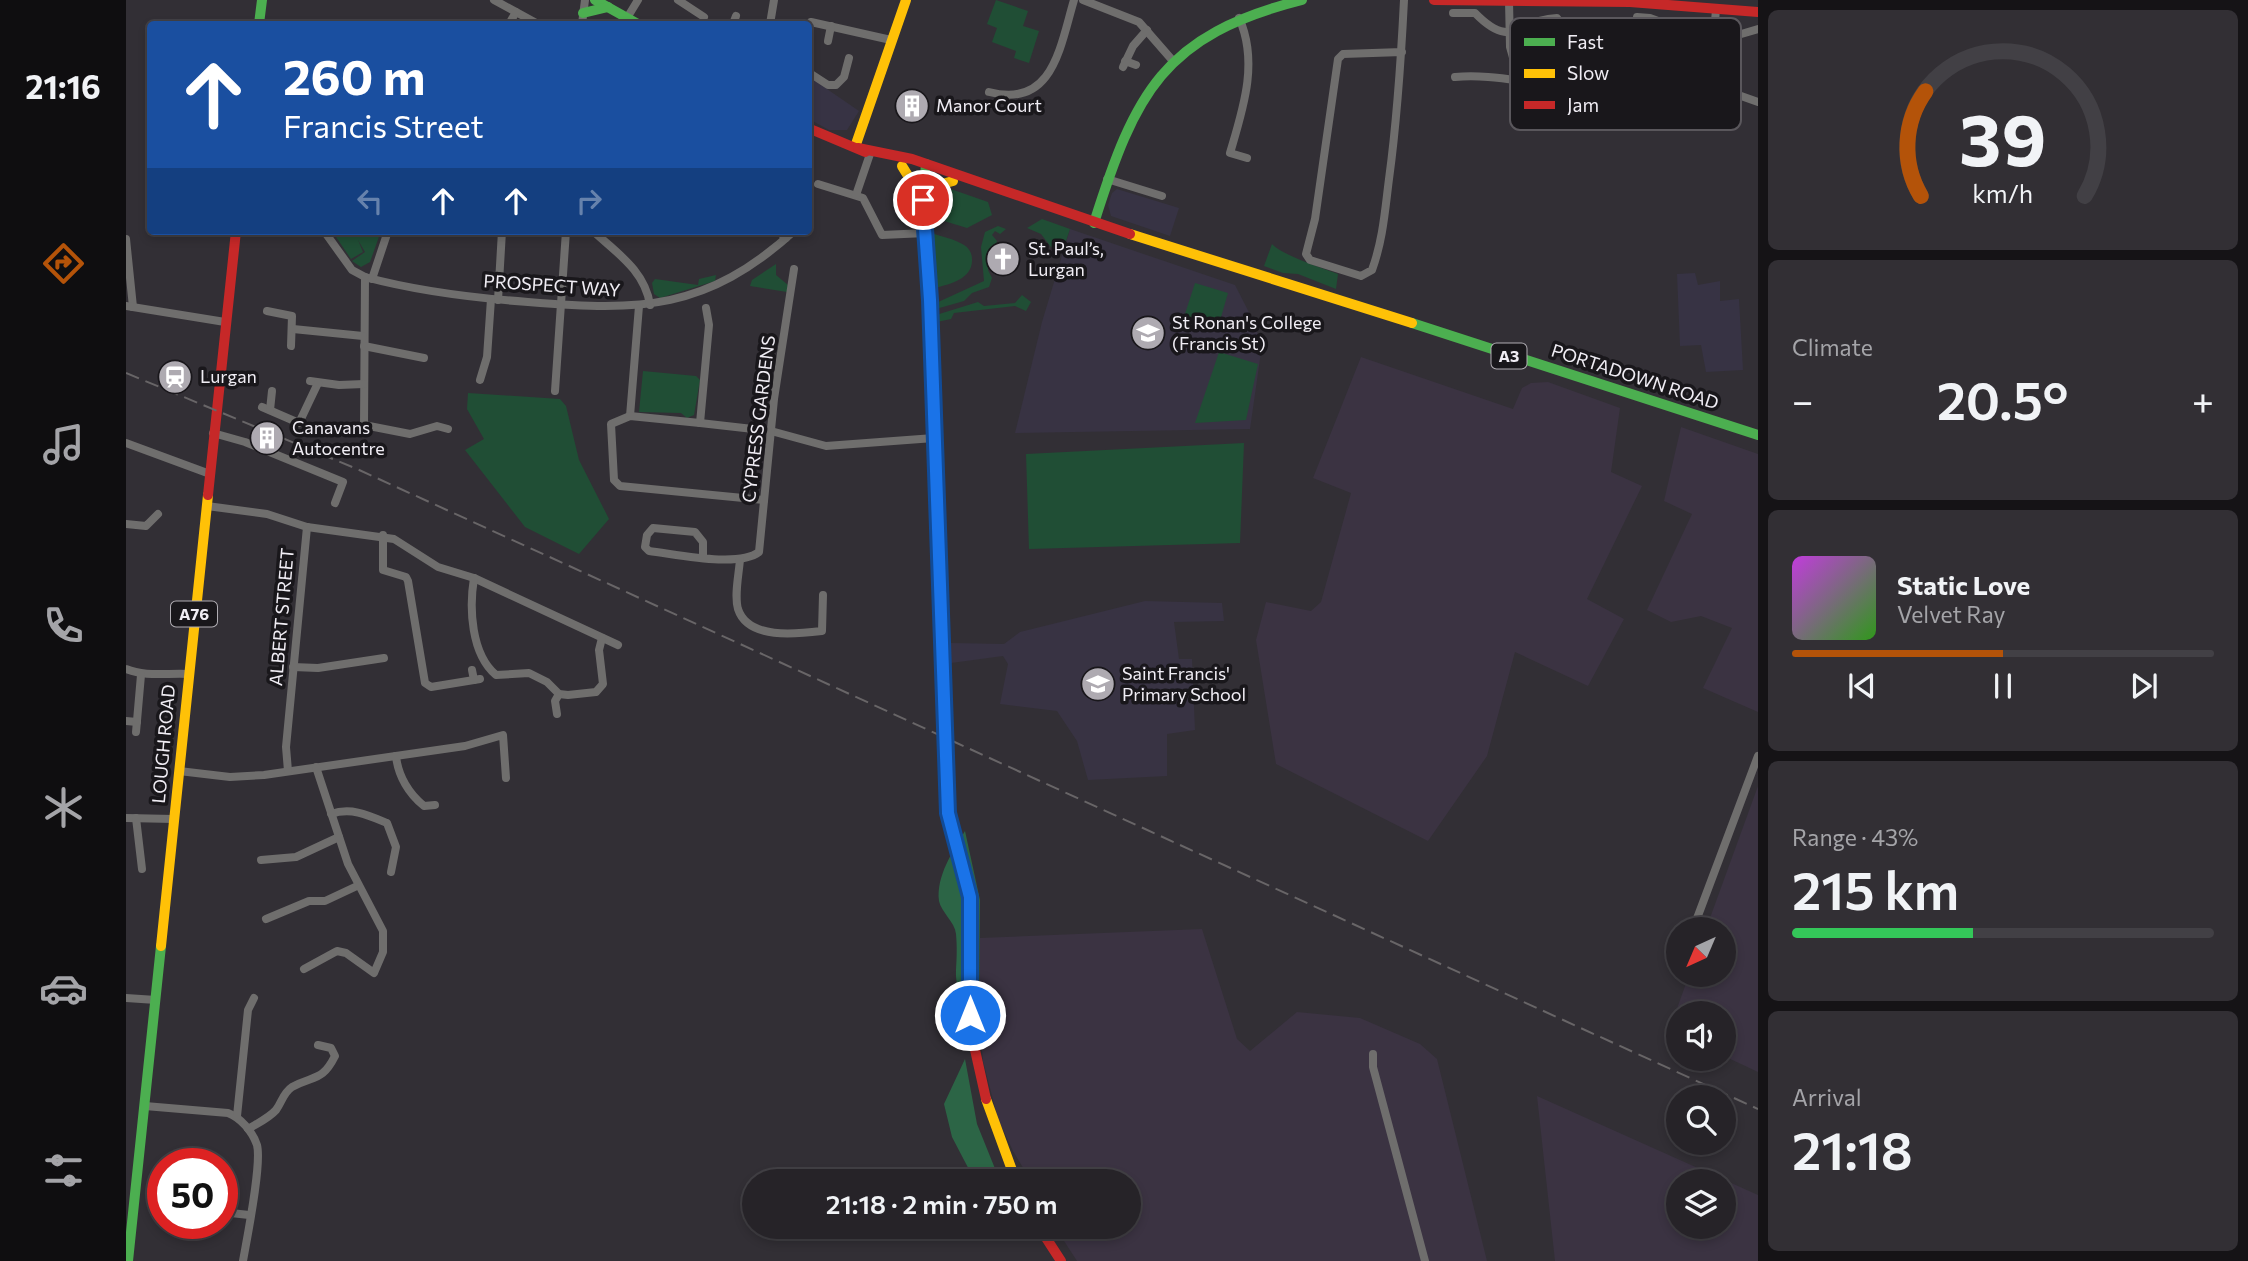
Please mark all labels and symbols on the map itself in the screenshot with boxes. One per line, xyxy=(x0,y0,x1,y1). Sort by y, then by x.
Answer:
legend xyxy=(1510,18,1741,130)
text: Fast xyxy=(1567,30,1604,53)
text: Slow xyxy=(1567,61,1609,84)
building icon: Manor Court xyxy=(893,87,931,125)
text: Jam xyxy=(1567,93,1599,116)
place label: Manor Court xyxy=(936,94,1042,116)
pin xyxy=(893,170,953,230)
place label: St. Paul’s, Lurgan xyxy=(1028,237,1104,280)
church icon: St. Paul’s, Lurgan xyxy=(984,240,1022,278)
street label: PROSPECT WAY xyxy=(483,269,622,301)
place label: St Ronan's College (Francis St) xyxy=(1172,311,1322,354)
school or university icon: St Ronan's College (Francis St) xyxy=(1129,314,1167,352)
street label: CYPRESS GARDENS xyxy=(737,334,779,504)
street label: PORTADOWN ROAD xyxy=(1549,339,1722,413)
road number: A3 xyxy=(1492,344,1526,368)
station icon: Lurgan xyxy=(156,358,194,396)
place label: Lurgan xyxy=(200,365,257,387)
place label: Canavans Autocentre xyxy=(292,416,385,459)
building icon: Canavans Autocentre xyxy=(248,419,286,457)
street label: ALBERT STREET xyxy=(264,547,298,687)
road number: A76 xyxy=(171,601,217,626)
place label: Saint Francis' Primary School xyxy=(1122,662,1246,705)
school or university icon: Saint Francis' Primary School xyxy=(1079,665,1117,703)
street label: LOUGH ROAD xyxy=(147,683,179,804)
north arrow xyxy=(1666,917,1736,987)
position arrow xyxy=(933,978,1007,1052)
speed limit sign: 50 xyxy=(147,1148,238,1239)

